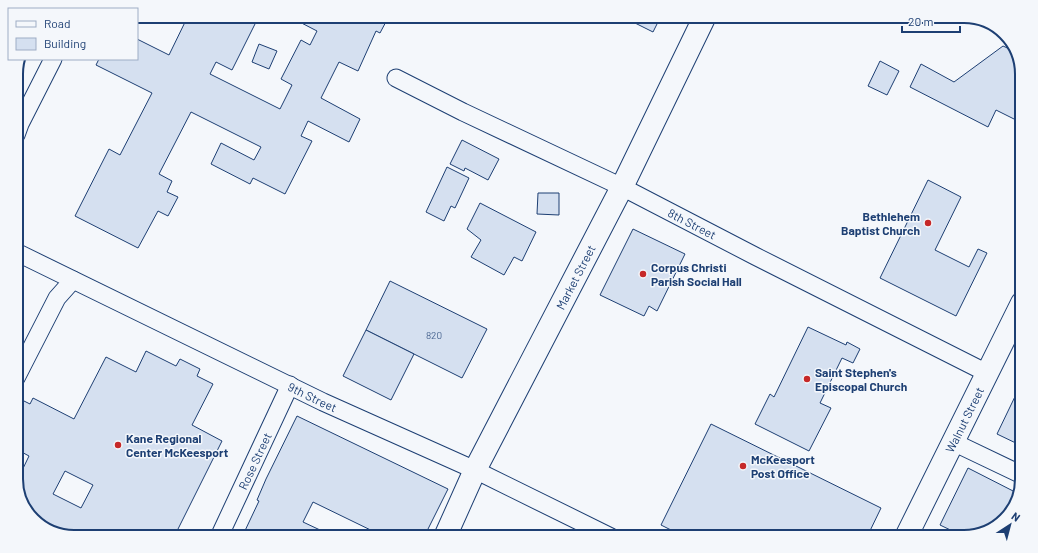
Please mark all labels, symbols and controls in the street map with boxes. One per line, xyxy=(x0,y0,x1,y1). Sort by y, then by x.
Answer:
legend xyxy=(8,8,138,60)
scale bar xyxy=(902,8,960,34)
text: 20 m xyxy=(908,14,934,28)
text: Road xyxy=(44,16,71,30)
text: Building xyxy=(44,36,86,50)
street label: 8th Street xyxy=(666,205,719,242)
place label: Bethlehem Baptist Church xyxy=(841,209,920,237)
marker: Bethlehem Baptist Church xyxy=(923,218,933,228)
street label: Market Street xyxy=(553,242,598,312)
place label: Corpus Christi Parish Social Hall xyxy=(651,260,742,288)
marker: Corpus Christi Parish Social Hall xyxy=(638,269,648,279)
house number: 820 xyxy=(426,329,442,341)
place label: Saint Stephen's Episcopal Church xyxy=(815,365,907,393)
marker: Saint Stephen's Episcopal Church xyxy=(802,374,812,384)
street label: 9th Street xyxy=(286,379,339,414)
street label: Walnut Street xyxy=(942,385,986,455)
street label: Rose Street xyxy=(235,430,274,492)
place label: Kane Regional Center McKeesport xyxy=(126,431,229,459)
marker: Kane Regional Center McKeesport xyxy=(113,440,123,450)
place label: McKeesport Post Office xyxy=(751,452,815,480)
marker: McKeesport Post Office xyxy=(738,461,748,471)
north arrow xyxy=(990,505,1030,545)
text: N xyxy=(1009,509,1023,524)

